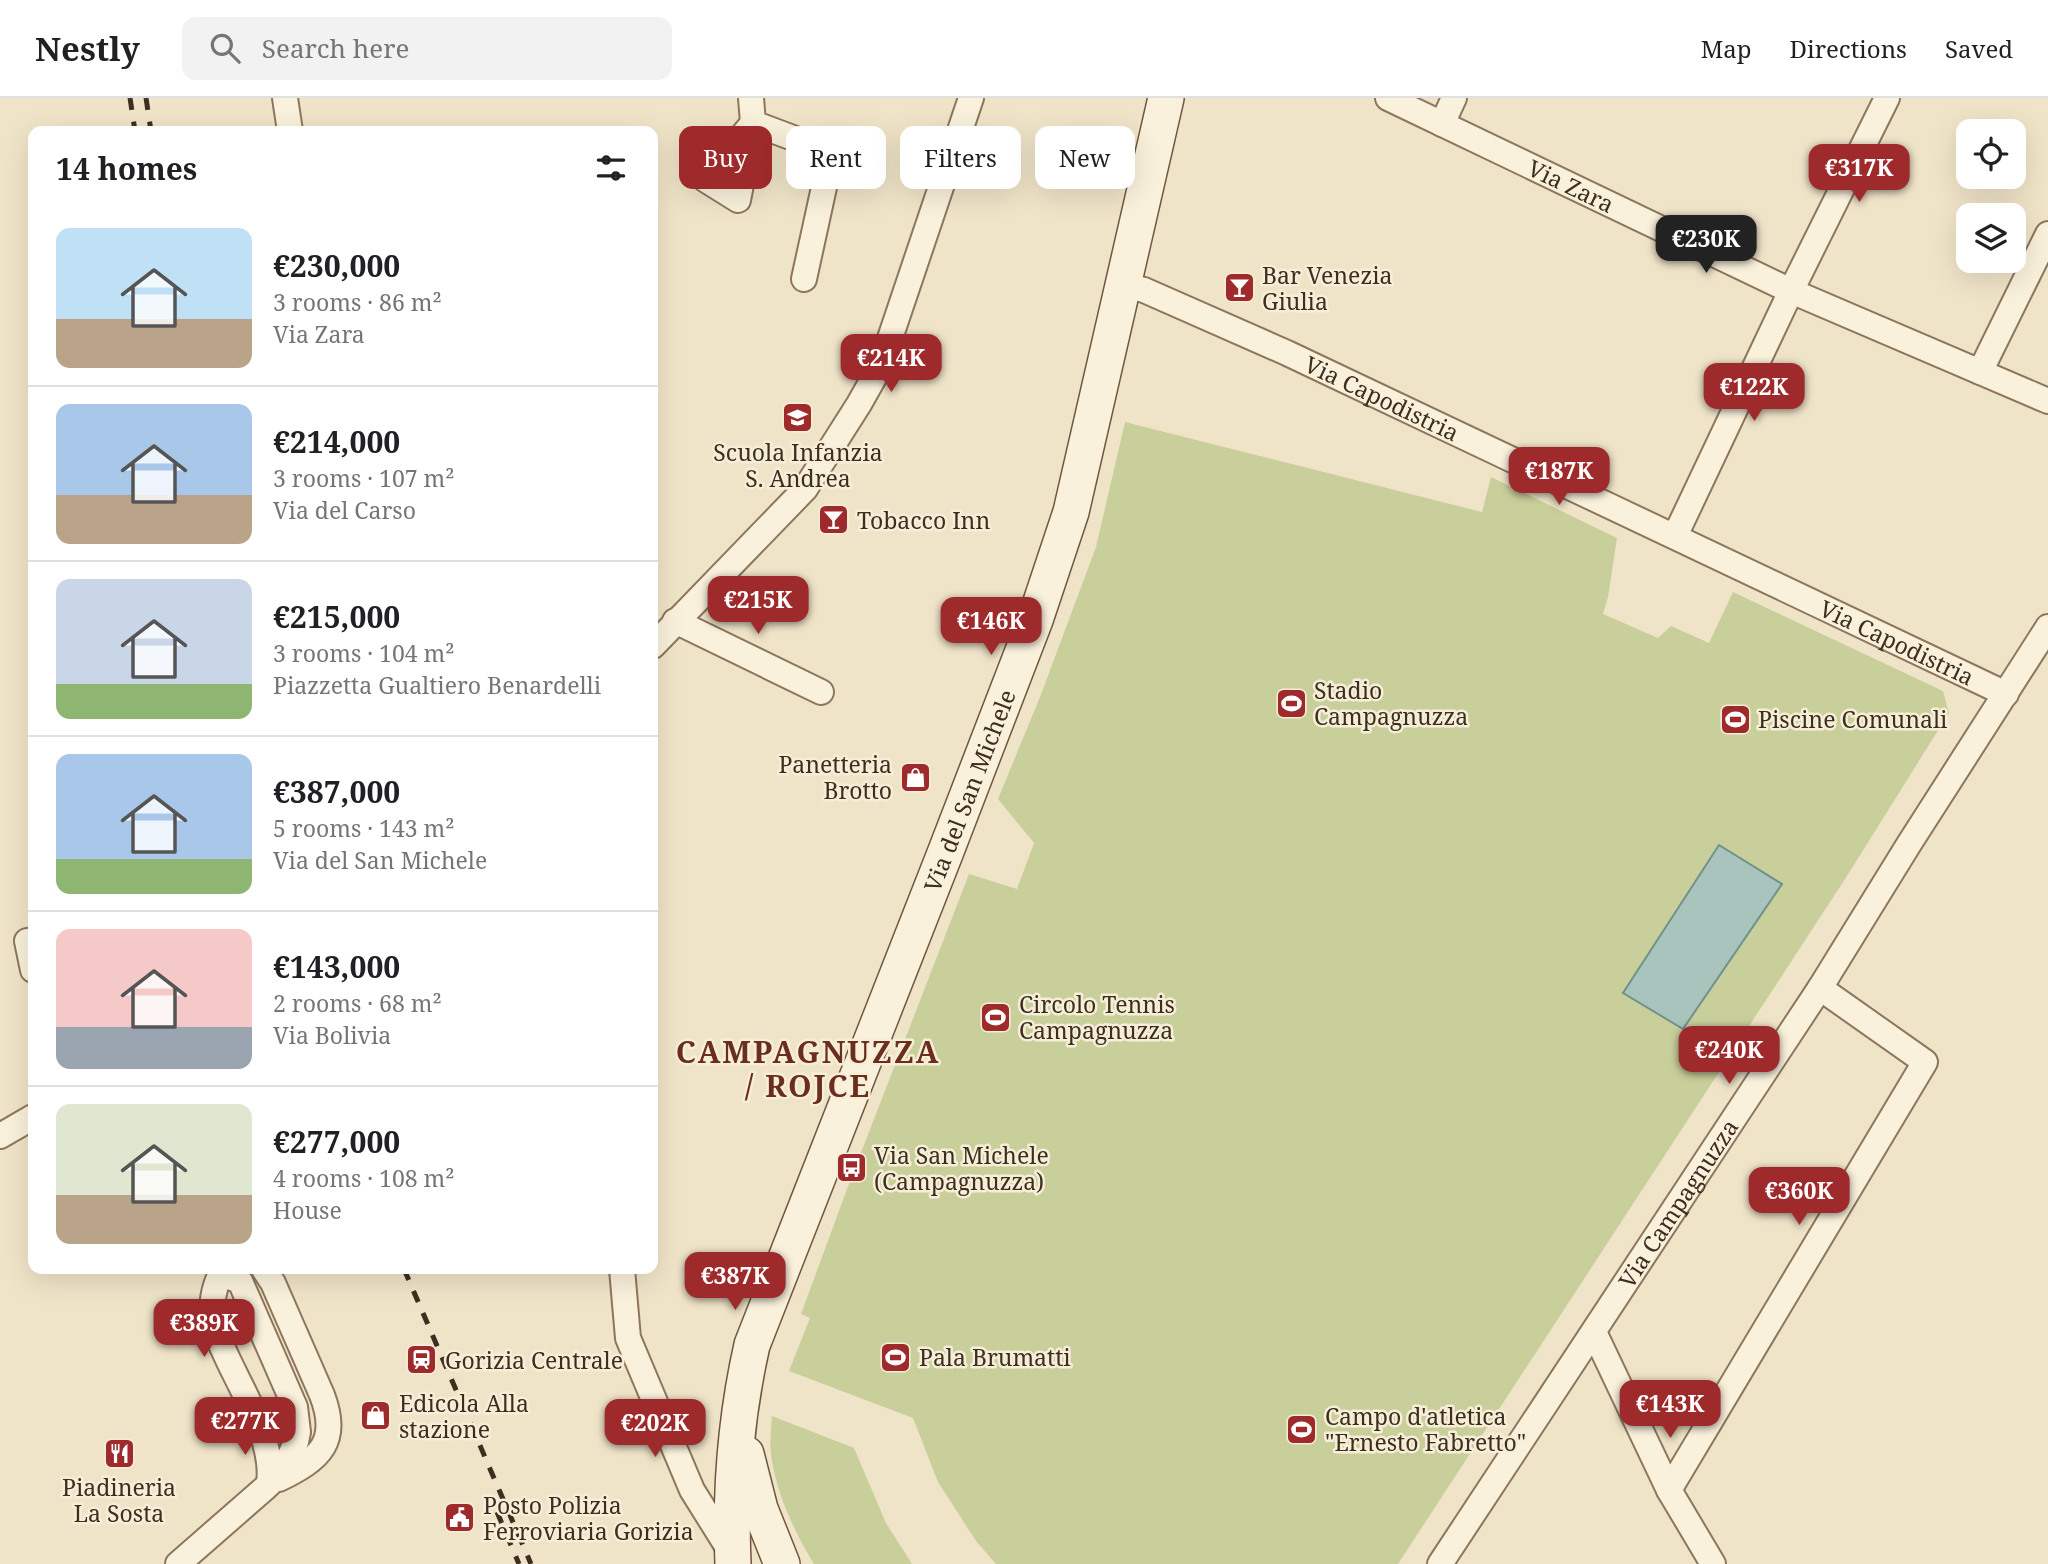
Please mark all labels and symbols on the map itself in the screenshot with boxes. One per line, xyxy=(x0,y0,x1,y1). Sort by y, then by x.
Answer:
pin: €317K xyxy=(1810,144,1908,204)
street label: Via Zara xyxy=(1523,151,1619,220)
pin: €230K xyxy=(1657,216,1755,275)
place label: Bar Venezia Giulia xyxy=(1262,259,1392,317)
bar icon: Bar Venezia Giulia xyxy=(1222,271,1256,305)
pin: €214K xyxy=(842,334,940,394)
street label: Via Capodistria xyxy=(1299,348,1465,448)
pin: €122K xyxy=(1705,364,1803,423)
school or university icon: Scuola Infanzia S. Andrea xyxy=(781,401,815,435)
place label: Scuola Infanzia S. Andrea xyxy=(713,436,883,494)
pin: €187K xyxy=(1510,448,1608,507)
bar icon: Tobacco Inn xyxy=(817,503,851,537)
place label: Tobacco Inn xyxy=(857,504,990,536)
pin: €215K xyxy=(709,576,807,636)
street label: Via Capodistria xyxy=(1814,592,1980,693)
pin: €146K xyxy=(942,598,1040,657)
place label: Stadio Campagnuzza xyxy=(1314,674,1468,732)
street label: Via del San Michele xyxy=(916,685,1023,896)
sports icon: Stadio Campagnuzza xyxy=(1274,686,1308,720)
sports icon: Piscine Comunali xyxy=(1718,702,1752,736)
place label: Piscine Comunali xyxy=(1758,703,1948,735)
place label: Panetteria Brotto xyxy=(778,748,892,806)
shop icon: Panetteria Brotto xyxy=(898,760,932,794)
place label: Circolo Tennis Campagnuzza xyxy=(1019,988,1175,1046)
sports icon: Circolo Tennis Campagnuzza xyxy=(979,1000,1013,1034)
pin: €240K xyxy=(1680,1026,1778,1086)
district label: CAMPAGNUZZA / ROJCE xyxy=(676,1031,940,1106)
street label: Via Campagnuzza xyxy=(1611,1113,1745,1294)
place label: Via San Michele (Campagnuzza) xyxy=(874,1139,1049,1197)
bus stop icon: Via San Michele (Campagnuzza) xyxy=(834,1151,868,1185)
pin: €360K xyxy=(1750,1168,1848,1227)
pin: €387K xyxy=(686,1252,784,1312)
pin: €389K xyxy=(155,1300,253,1359)
sports icon: Pala Brumatti xyxy=(879,1340,913,1374)
place label: Pala Brumatti xyxy=(919,1341,1071,1373)
station icon: Gorizia Centrale xyxy=(405,1343,439,1377)
place label: Gorizia Centrale xyxy=(445,1344,623,1376)
pin: €143K xyxy=(1621,1380,1719,1440)
place label: Edicola Alla stazione xyxy=(399,1387,529,1445)
pin: €277K xyxy=(196,1398,294,1457)
shop icon: Edicola Alla stazione xyxy=(359,1399,393,1433)
pin: €202K xyxy=(606,1400,704,1459)
place label: Campo d'atletica "Ernesto Fabretto" xyxy=(1325,1400,1526,1458)
sports icon: Campo d'atletica "Ernesto Fabretto" xyxy=(1285,1412,1319,1446)
restaurant icon: Piadineria La Sosta xyxy=(102,1436,136,1470)
place label: Piadineria La Sosta xyxy=(62,1471,176,1529)
place label: Posto Polizia Ferroviaria Gorizia xyxy=(483,1489,694,1547)
public building icon: Posto Polizia Ferroviaria Gorizia xyxy=(443,1501,477,1535)

